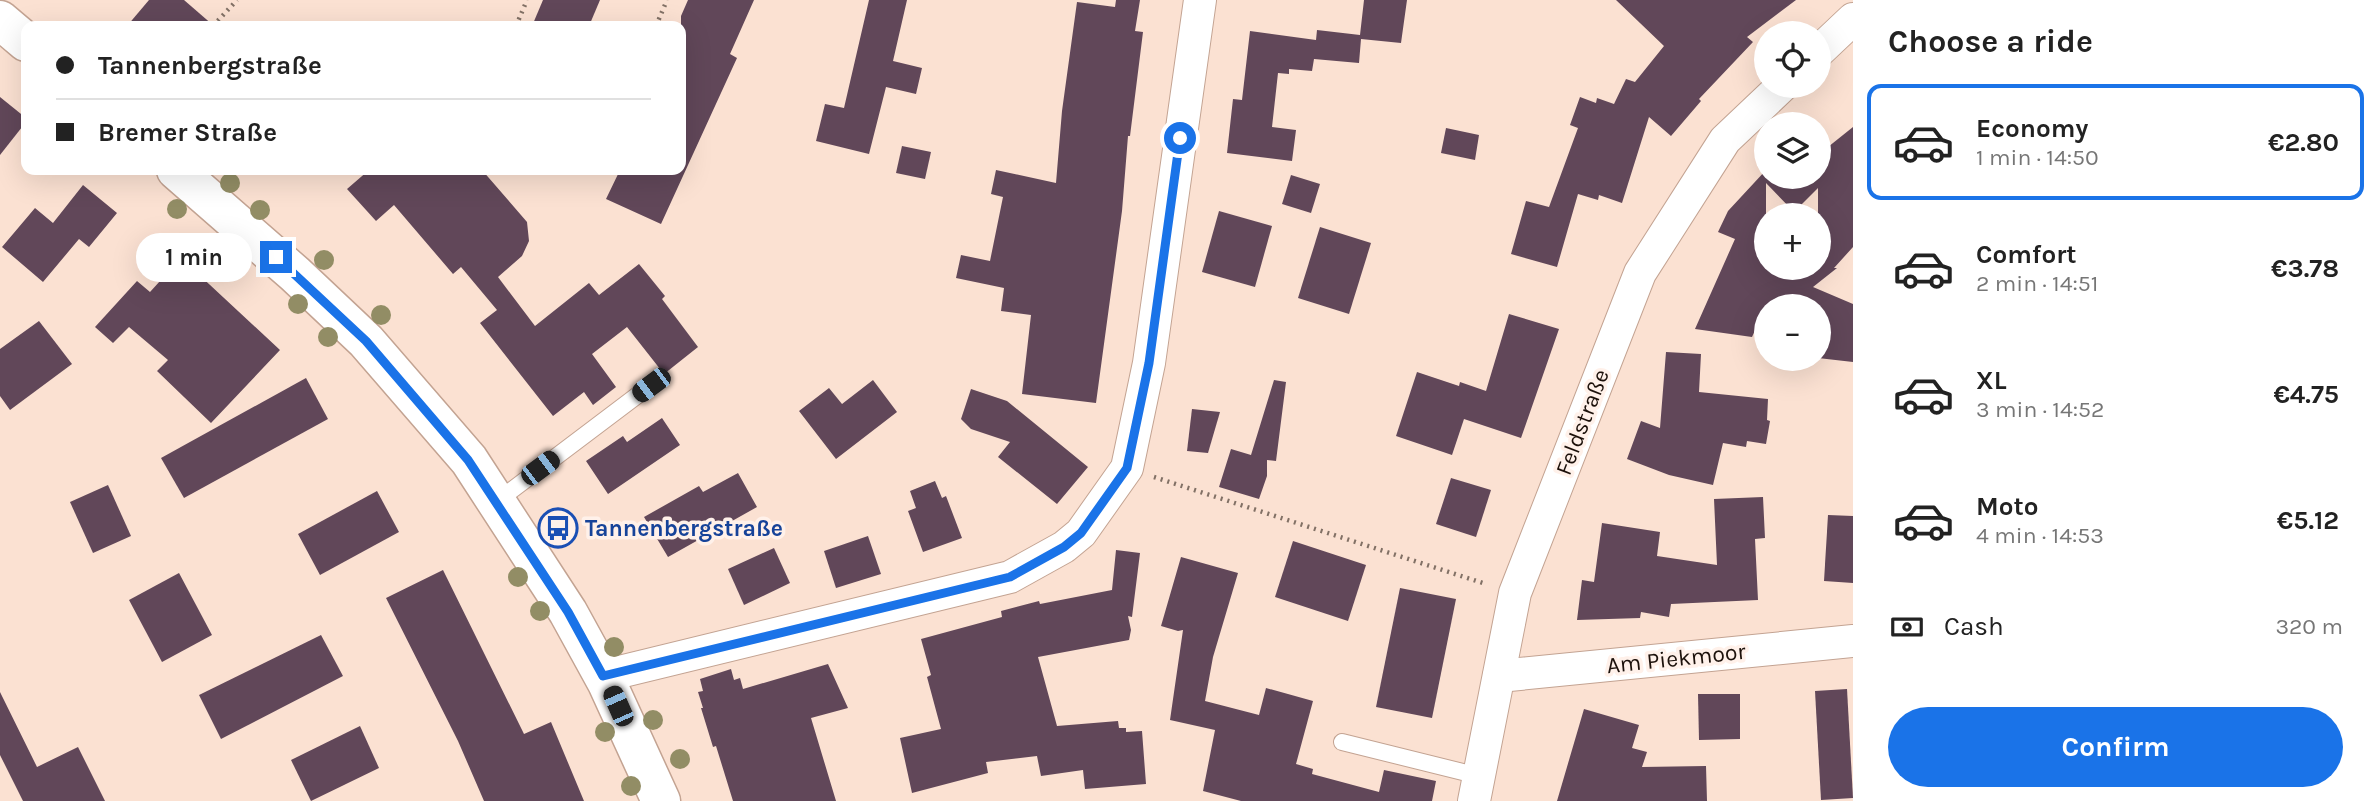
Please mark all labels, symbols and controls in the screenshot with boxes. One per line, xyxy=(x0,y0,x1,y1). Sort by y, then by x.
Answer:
map controls xyxy=(1754,21,1831,371)
button: locate xyxy=(1754,21,1831,98)
text: Choose a ride xyxy=(1888,23,2093,60)
text: Tannenbergstraße xyxy=(98,50,322,81)
icon: car xyxy=(1892,111,1955,174)
button: layers xyxy=(1754,112,1831,189)
text: Economy xyxy=(1976,113,2088,144)
text: Bremer Straße xyxy=(98,117,277,148)
route start xyxy=(1164,122,1196,154)
text: €2.80 xyxy=(2268,127,2339,158)
text: 1 min · 14:50 xyxy=(1976,144,2099,171)
button: + xyxy=(1754,203,1831,280)
callout: 1 min xyxy=(136,232,252,282)
icon: car xyxy=(1892,237,1955,300)
text: Comfort xyxy=(1976,239,2077,270)
route end xyxy=(260,241,292,273)
text: 1 min xyxy=(165,244,223,271)
text: €3.78 xyxy=(2271,253,2339,284)
text: 2 min · 14:51 xyxy=(1976,270,2098,297)
button: − xyxy=(1754,294,1831,371)
icon: car xyxy=(1892,363,1955,426)
car xyxy=(628,364,675,406)
text: XL xyxy=(1976,365,2007,396)
street label: Feldstraße xyxy=(1550,366,1615,479)
text: €4.75 xyxy=(2273,379,2339,410)
text: 3 min · 14:52 xyxy=(1976,396,2104,423)
car xyxy=(517,447,564,489)
icon: car xyxy=(1892,489,1955,552)
text: Moto xyxy=(1976,491,2038,522)
text: €5.12 xyxy=(2277,505,2339,536)
bus stop icon: Tannenbergstraße xyxy=(537,507,579,549)
place label: Tannenbergstraße xyxy=(585,515,783,542)
text: 4 min · 14:53 xyxy=(1976,522,2104,549)
icon: cash xyxy=(1888,608,1926,646)
text: Cash xyxy=(1944,611,2004,642)
text: 320 m xyxy=(2275,613,2343,640)
street label: Am Piekmoor xyxy=(1605,638,1748,679)
car xyxy=(600,683,637,729)
button: Confirm xyxy=(1888,707,2343,787)

